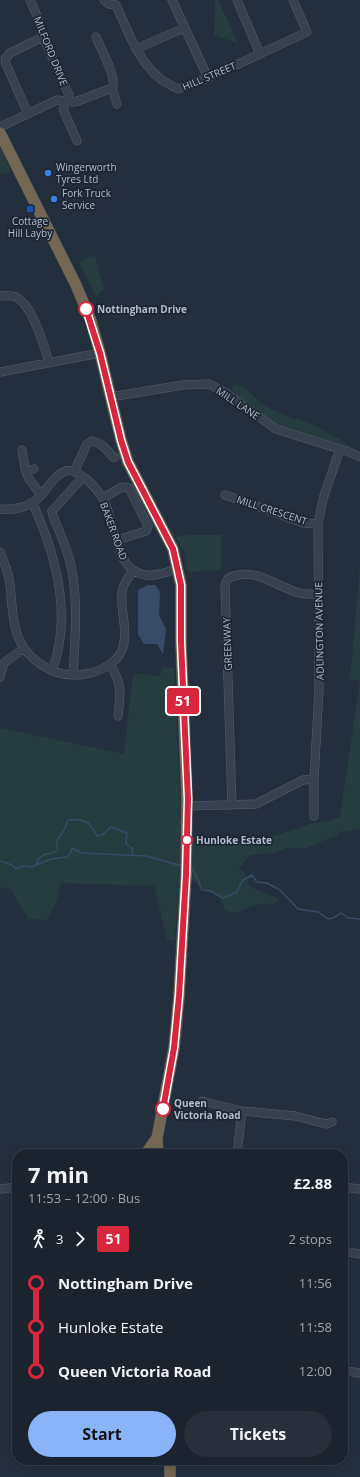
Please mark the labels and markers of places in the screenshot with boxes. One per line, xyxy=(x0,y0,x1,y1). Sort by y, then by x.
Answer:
place label: Wingerworth Tyres Ltd xyxy=(56,160,117,186)
marker: Wingerworth Tyres Ltd xyxy=(43,168,53,178)
place label: Fork Truck Service xyxy=(62,186,112,212)
marker: Fork Truck Service xyxy=(49,194,59,204)
marker: Cottage Hill Layby xyxy=(25,204,35,214)
place label: Cottage Hill Layby xyxy=(8,214,53,240)
marker: Nottingham Drive xyxy=(78,301,94,317)
place label: Nottingham Drive xyxy=(97,302,187,316)
place label: Hunloke Estate xyxy=(196,833,272,847)
marker: Hunloke Estate xyxy=(181,834,193,846)
place label: Queen Victoria Road xyxy=(174,1096,241,1122)
marker: Queen Victoria Road xyxy=(155,1101,171,1117)

